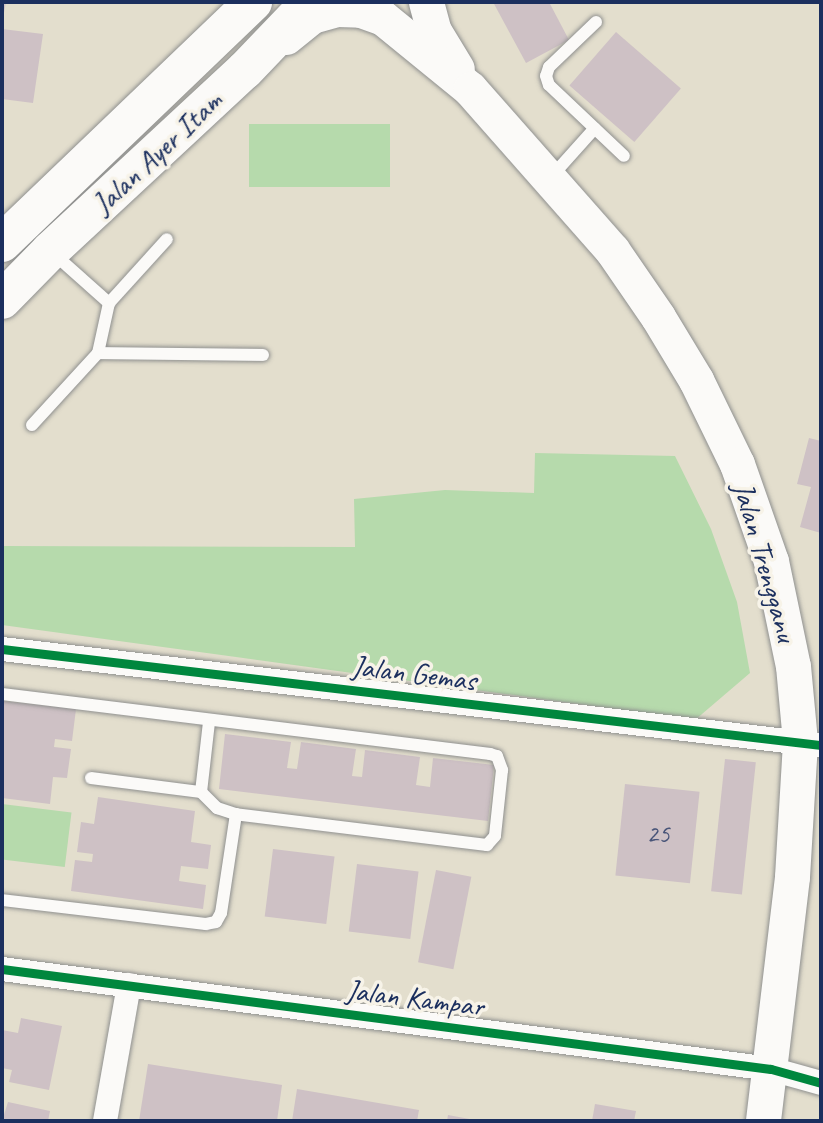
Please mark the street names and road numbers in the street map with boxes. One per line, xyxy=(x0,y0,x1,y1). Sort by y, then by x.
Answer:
street label: Jalan Ayer Itam xyxy=(84,82,230,222)
street label: Jalan Trengganu xyxy=(725,479,805,645)
street label: Jalan Gemas xyxy=(351,648,477,698)
street label: Jalan Kampar xyxy=(344,972,486,1024)

